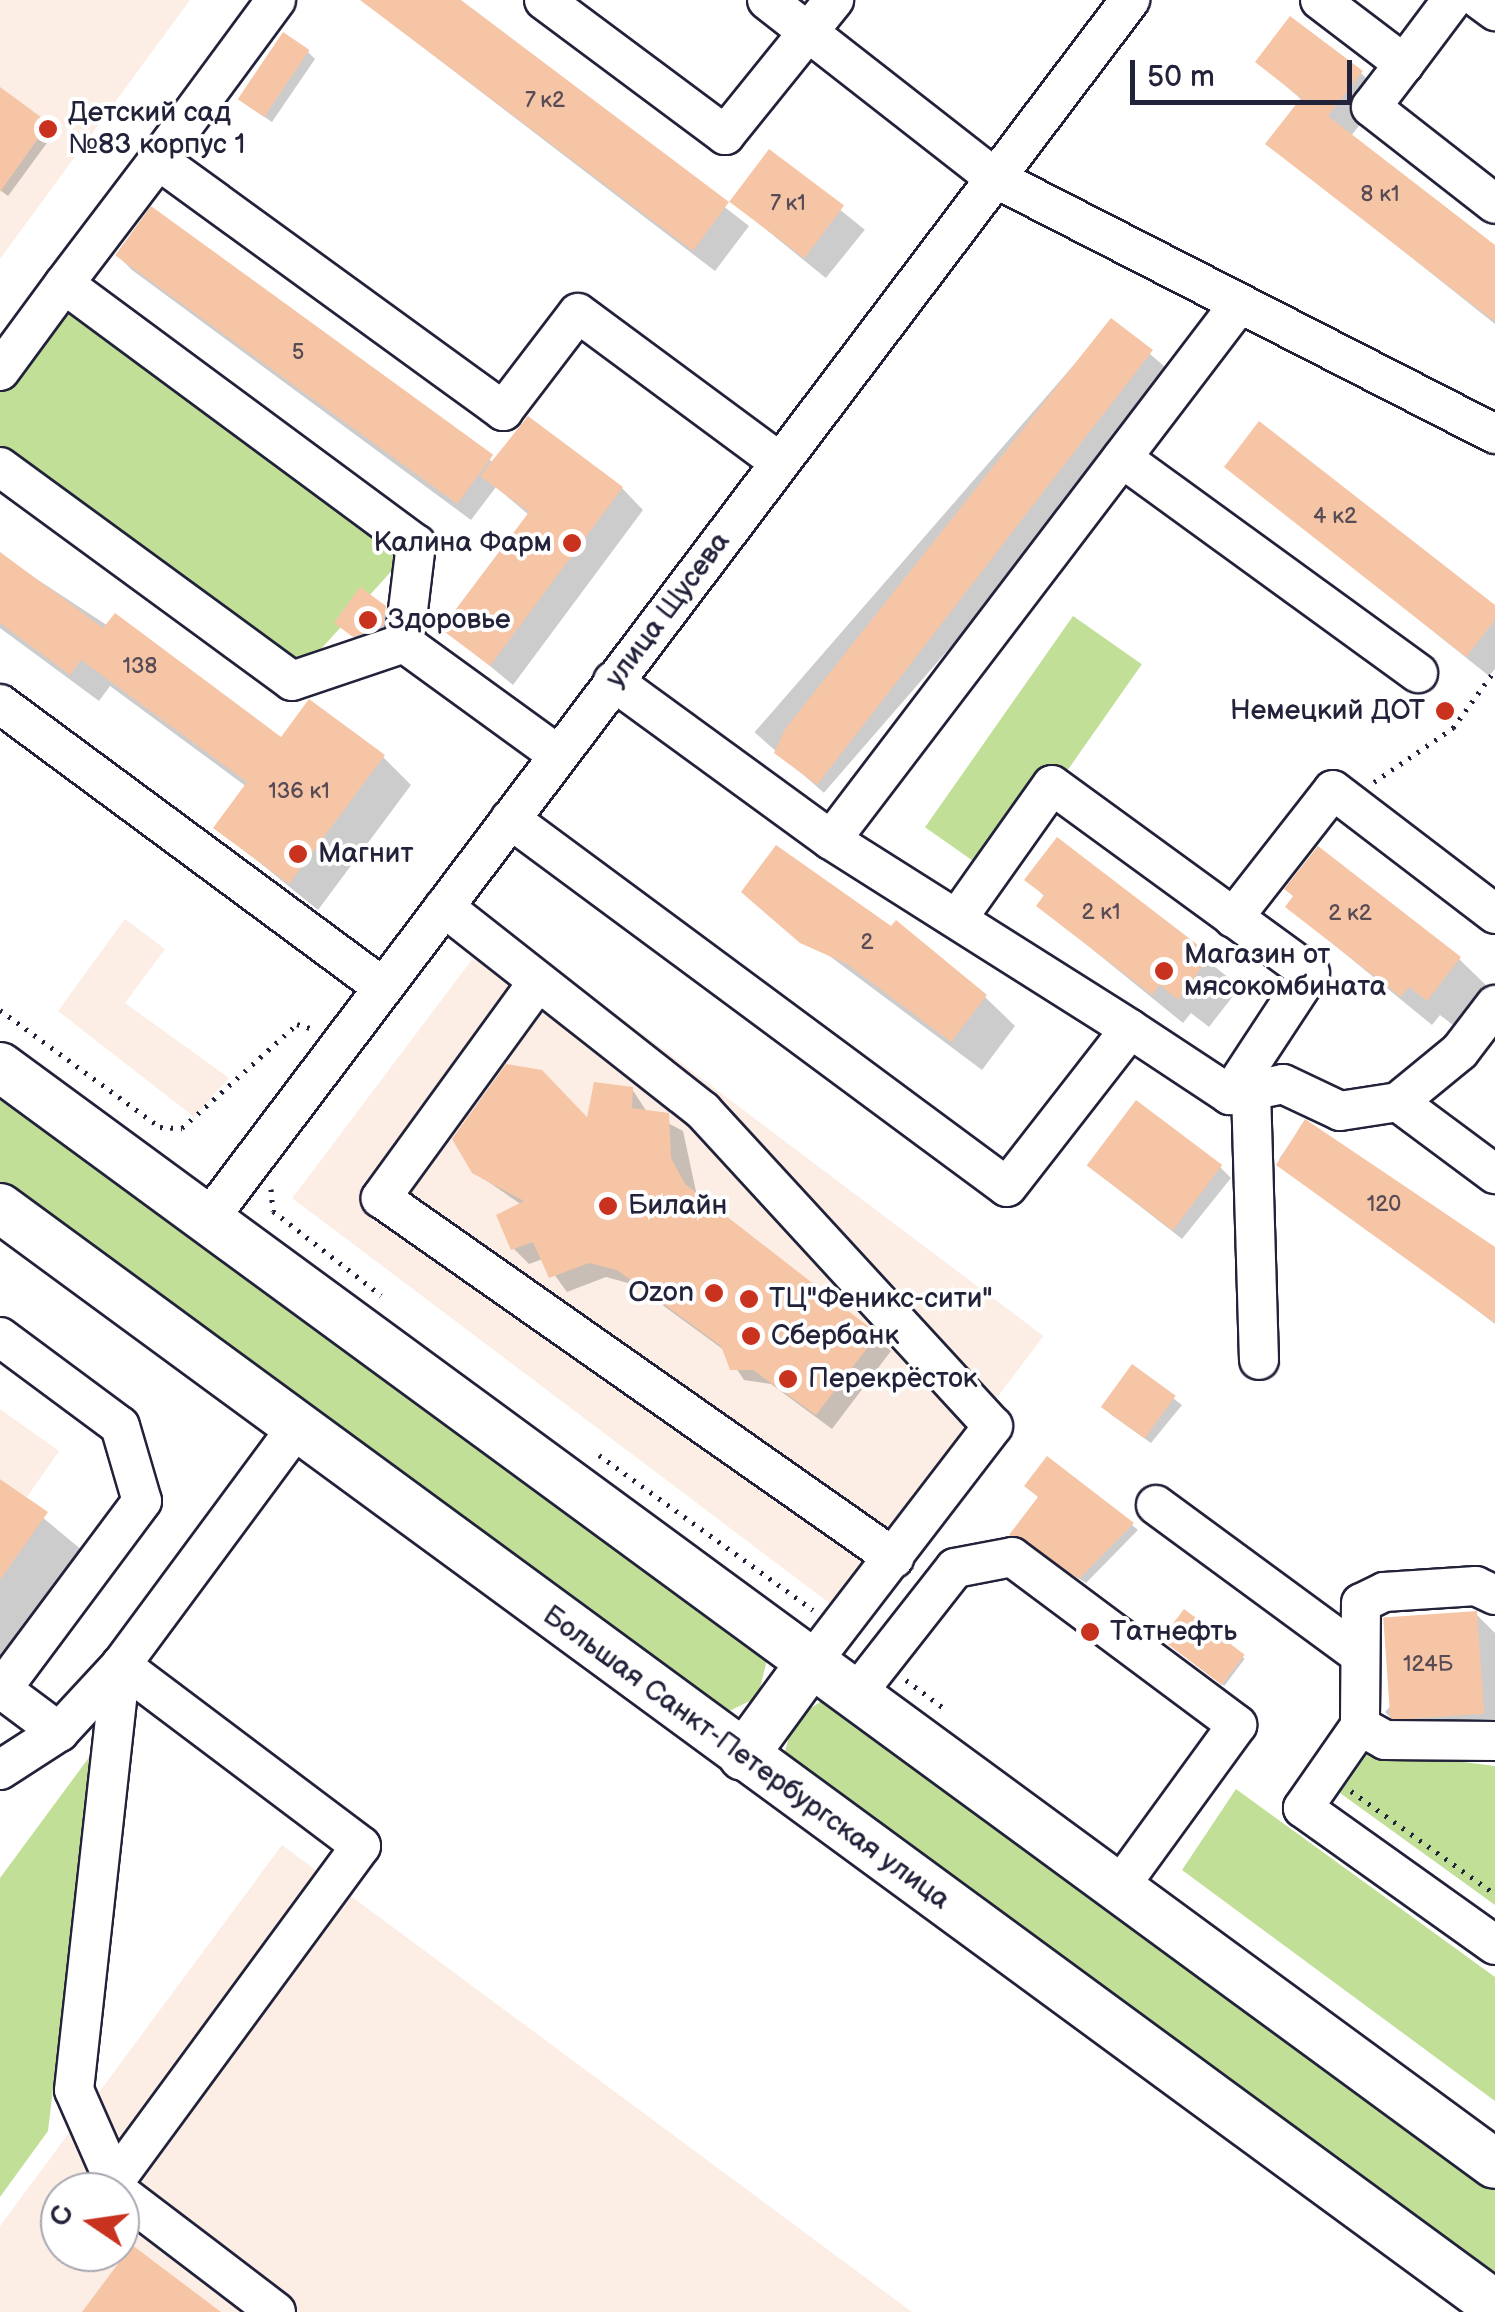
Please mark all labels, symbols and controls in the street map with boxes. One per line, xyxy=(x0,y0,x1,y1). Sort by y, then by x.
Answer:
scale bar xyxy=(1135,40,1358,102)
text: 50 m xyxy=(1147,59,1215,95)
house number: 7 к2 xyxy=(524,88,566,114)
place label: Детский сад №83 корпус 1 xyxy=(68,96,245,162)
marker: Детский сад №83 корпус 1 xyxy=(37,118,59,140)
house number: 8 к1 xyxy=(1361,182,1399,208)
house number: 7 к1 xyxy=(770,191,806,217)
house number: 5 xyxy=(292,340,304,366)
house number: 4 к2 xyxy=(1313,504,1357,530)
place label: Калина Фарм xyxy=(373,526,552,560)
street label: улица Щусева xyxy=(599,526,737,694)
marker: Калина Фарм xyxy=(561,532,583,554)
place label: Здоровье xyxy=(388,603,511,637)
marker: Здоровье xyxy=(357,609,379,631)
house number: 138 xyxy=(123,654,157,680)
place label: Немецкий ДОТ xyxy=(1230,694,1425,728)
marker: Немецкий ДОТ xyxy=(1434,700,1456,722)
house number: 136 к1 xyxy=(268,779,330,805)
place label: Магнит xyxy=(318,837,413,871)
marker: Магнит xyxy=(287,843,309,865)
house number: 2 к1 xyxy=(1081,900,1121,926)
house number: 2 к2 xyxy=(1328,901,1372,927)
house number: 2 xyxy=(861,930,873,956)
place label: Магазин от мясокомбината xyxy=(1184,938,1386,1004)
marker: Магазин от мясокомбината xyxy=(1153,960,1175,982)
place label: Билайн xyxy=(628,1189,727,1223)
house number: 120 xyxy=(1367,1192,1401,1218)
marker: Билайн xyxy=(597,1195,619,1217)
place label: Ozon xyxy=(628,1276,694,1310)
marker: Ozon xyxy=(703,1282,725,1304)
place label: ТЦ"Феникс-сити" xyxy=(769,1282,993,1316)
marker: ТЦ"Феникс-сити" xyxy=(738,1288,760,1310)
place label: Сбербанк xyxy=(771,1319,899,1353)
marker: Сбербанк xyxy=(740,1325,762,1347)
place label: Перекрёсток xyxy=(808,1362,978,1396)
marker: Перекрёсток xyxy=(777,1368,799,1390)
street label: Большая Санкт-Петербургская улица xyxy=(536,1599,956,1917)
place label: Татнефть xyxy=(1110,1615,1237,1649)
marker: Татнефть xyxy=(1079,1621,1101,1643)
house number: 124Б xyxy=(1403,1652,1453,1678)
north arrow xyxy=(40,2172,140,2272)
text: С xyxy=(44,2202,80,2229)

